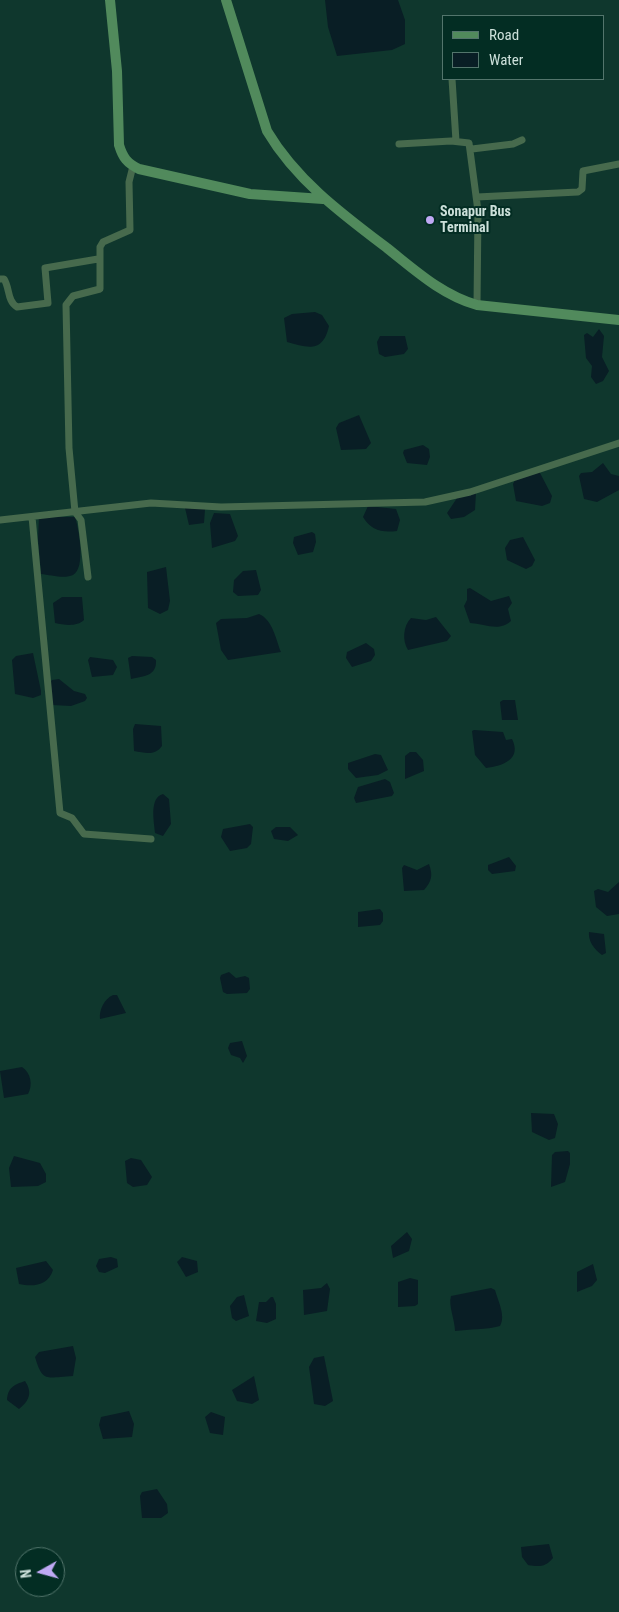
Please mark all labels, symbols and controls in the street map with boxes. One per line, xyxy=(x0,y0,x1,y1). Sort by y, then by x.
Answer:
legend xyxy=(442,15,604,80)
text: Road xyxy=(489,26,519,44)
text: Water xyxy=(489,51,523,69)
place label: Sonapur Bus Terminal xyxy=(440,204,511,236)
marker: Sonapur Bus Terminal xyxy=(424,214,436,226)
north arrow xyxy=(15,1547,65,1597)
text: N xyxy=(18,1568,35,1579)

